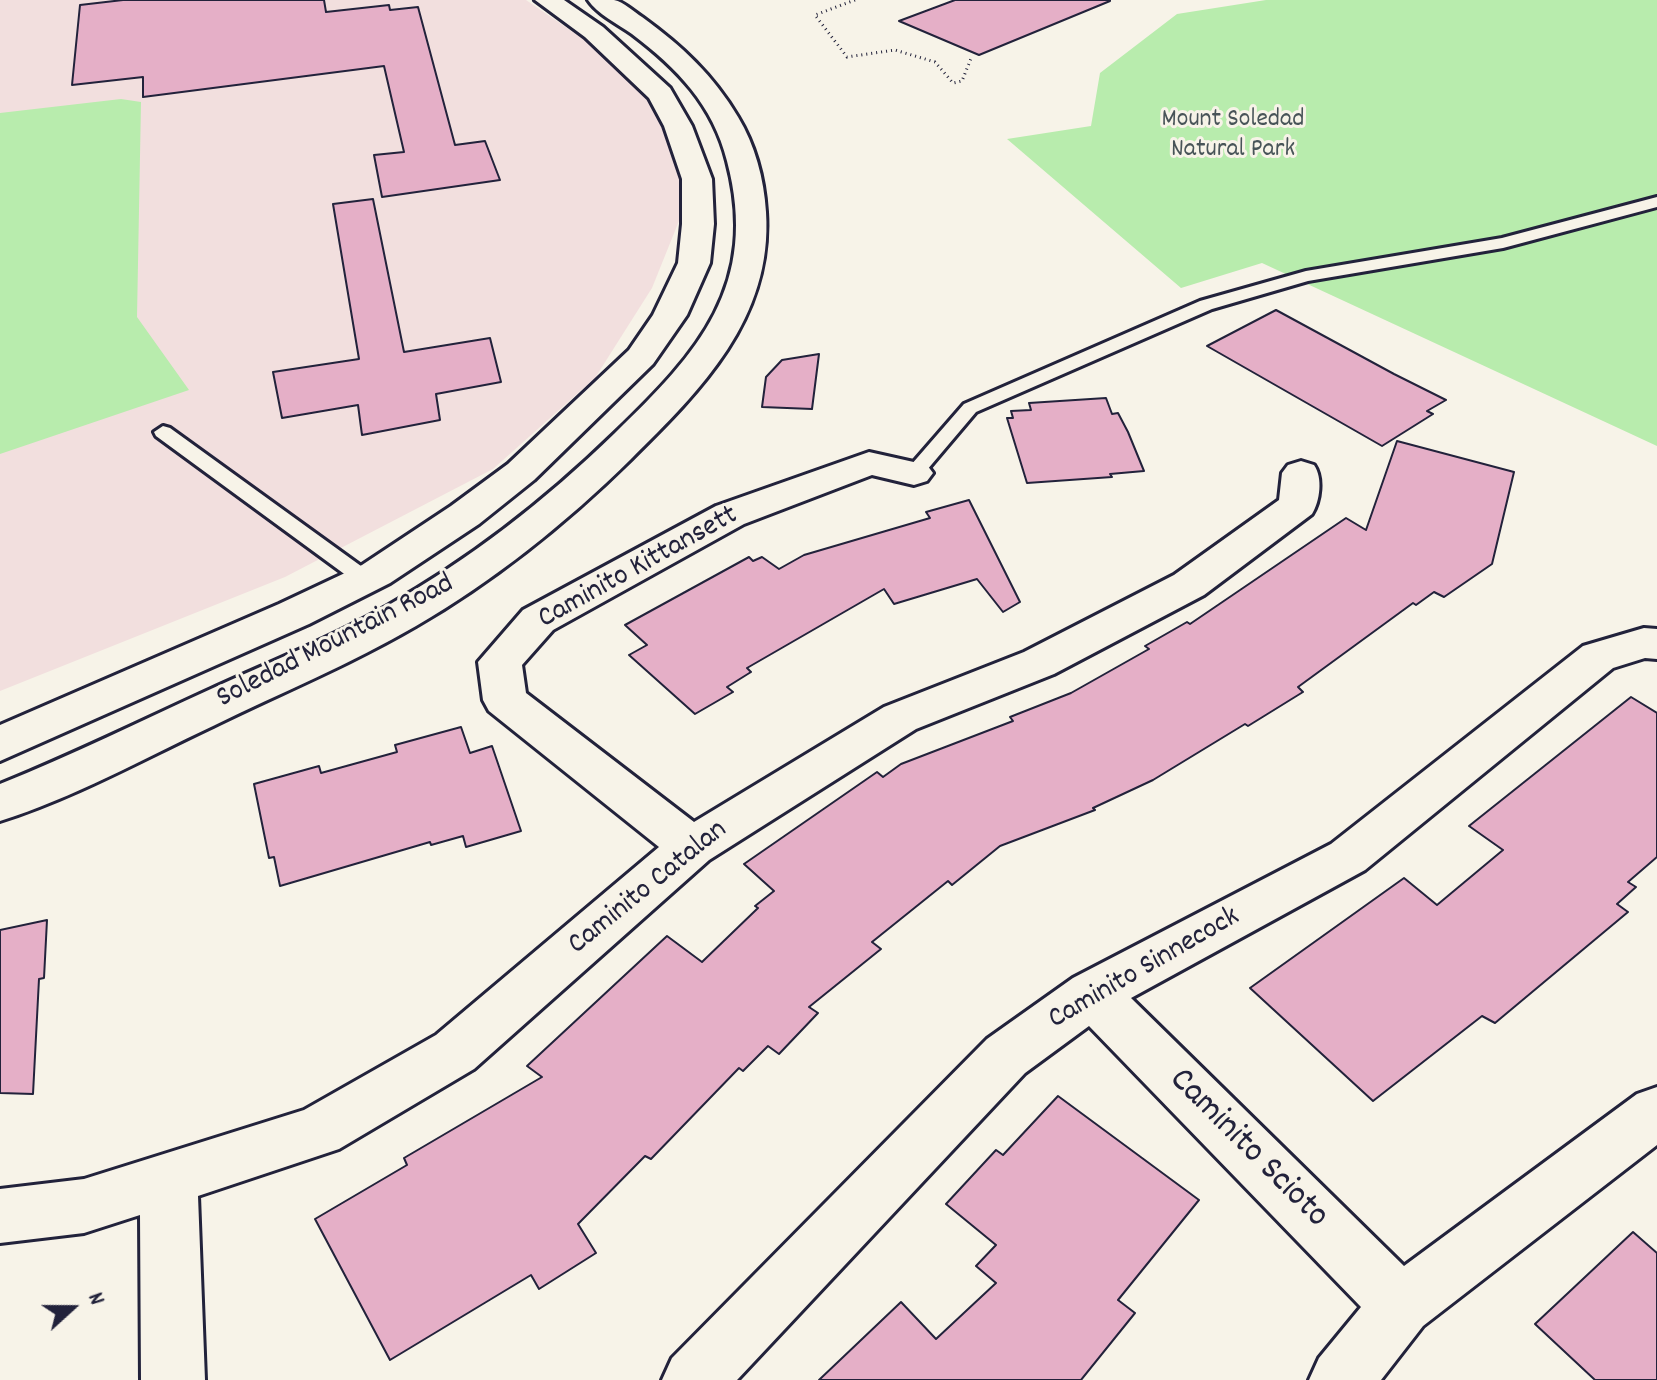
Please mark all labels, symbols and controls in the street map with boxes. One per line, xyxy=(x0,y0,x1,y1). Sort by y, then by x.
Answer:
park label: Mount Soledad Natural Park xyxy=(1162,105,1304,166)
street label: Caminito Kittansett xyxy=(533,499,745,639)
street label: Soledad Mountain Road xyxy=(211,568,461,718)
street label: Caminito Catalan xyxy=(562,814,736,964)
street label: Caminito Sinnecock xyxy=(1043,901,1247,1039)
street label: Caminito Scioto xyxy=(1158,1061,1336,1239)
north arrow xyxy=(32,1268,112,1348)
text: N xyxy=(78,1289,111,1310)

